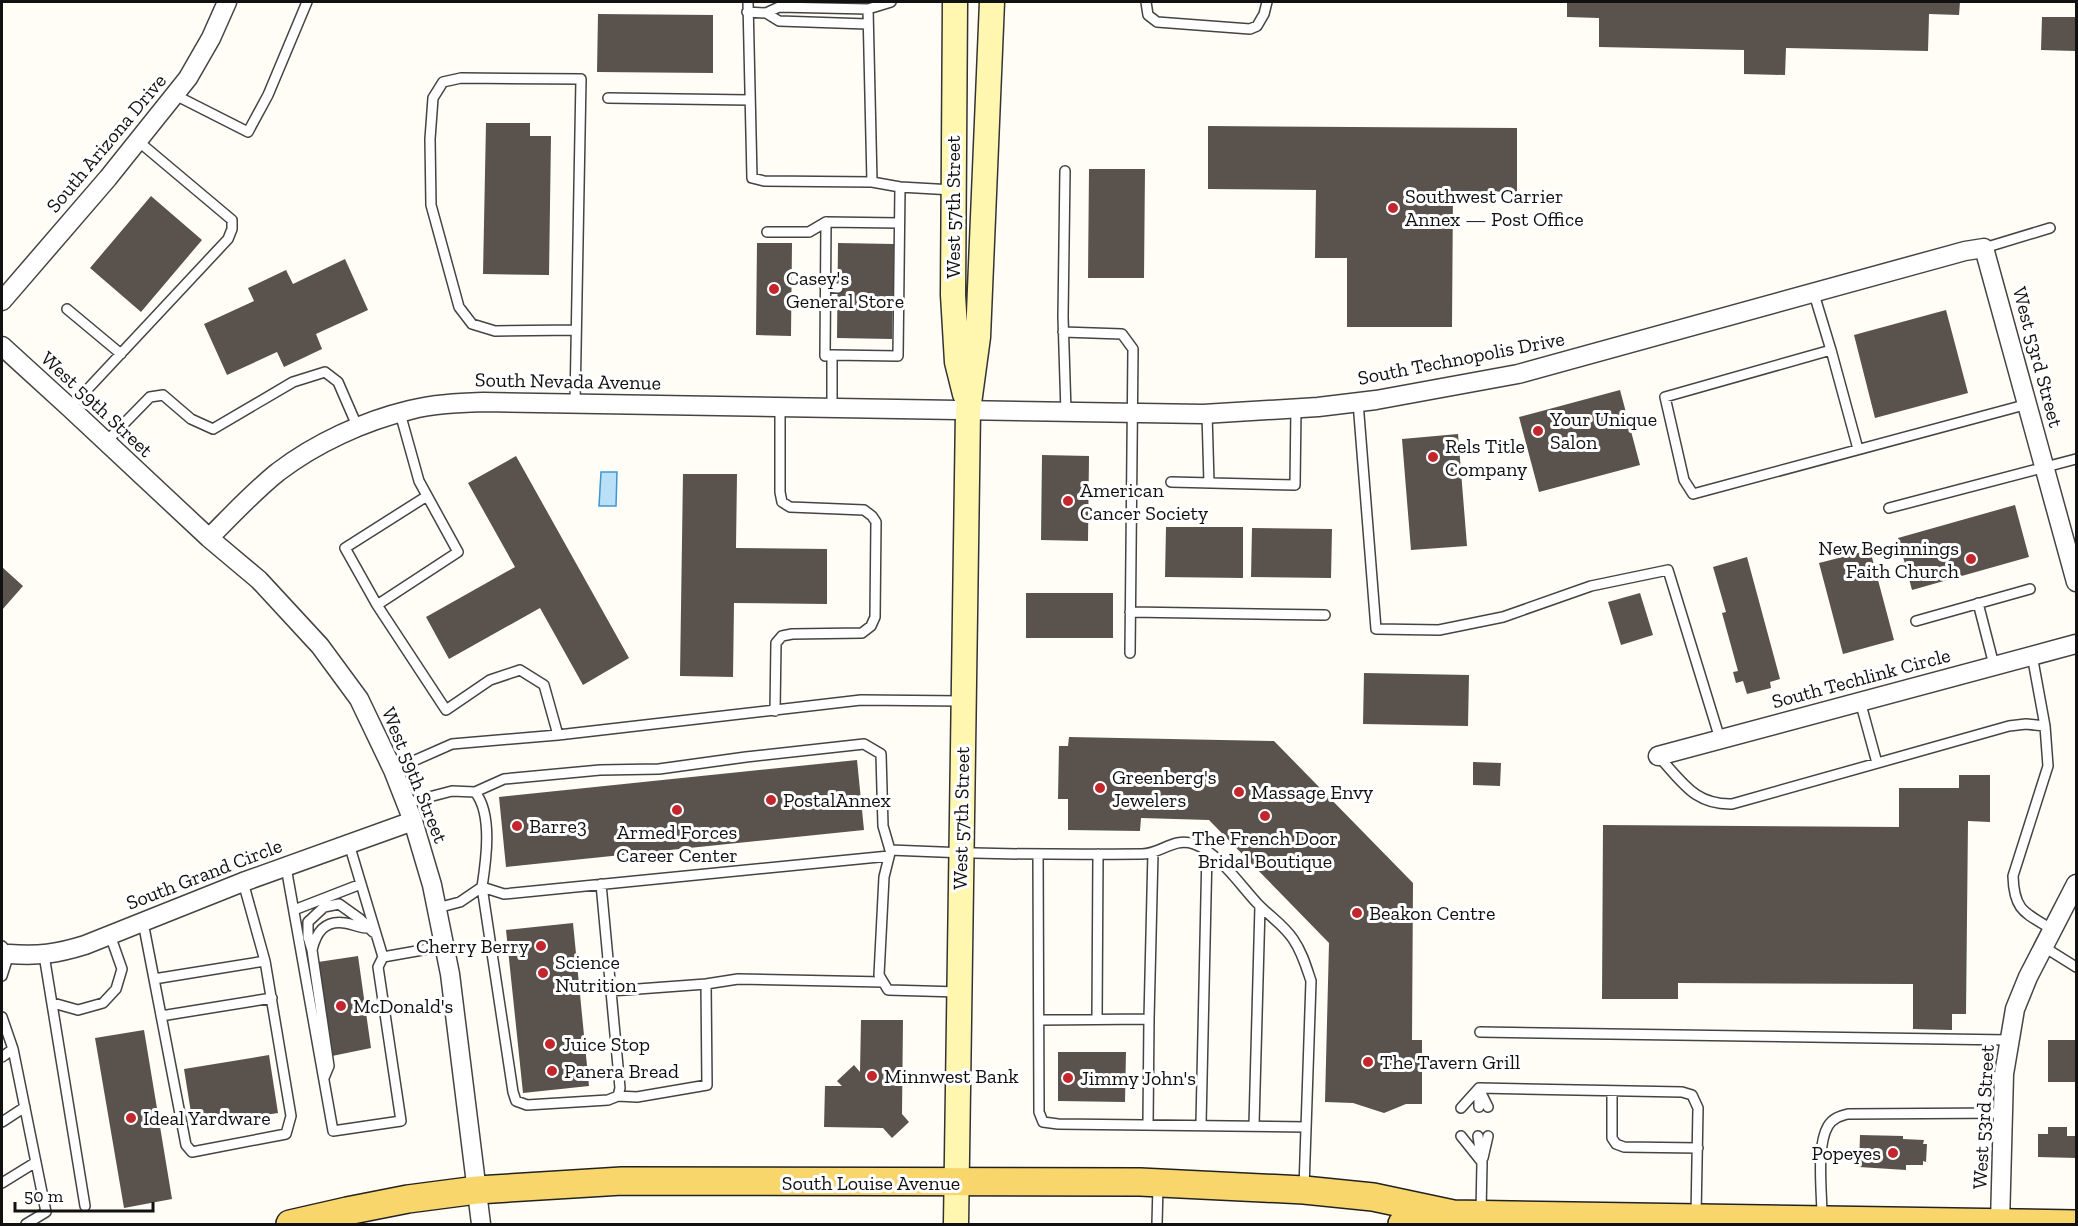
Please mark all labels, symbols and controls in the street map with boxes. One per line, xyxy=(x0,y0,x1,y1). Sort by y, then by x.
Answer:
street label: South Arizona Drive xyxy=(41,69,171,217)
street label: West 57th Street xyxy=(941,135,965,279)
place label: Southwest Carrier Annex — Post Office xyxy=(1405,184,1584,231)
marker: Southwest Carrier Annex — Post Office xyxy=(1386,201,1400,215)
place label: Casey's General Store xyxy=(786,266,904,313)
marker: Casey's General Store xyxy=(767,282,781,296)
street label: West 53rd Street xyxy=(2008,284,2068,430)
street label: South Technopolis Drive xyxy=(1356,326,1566,390)
street label: West 59th Street xyxy=(36,346,158,462)
street label: South Nevada Avenue xyxy=(475,367,661,395)
place label: Your Unique Salon xyxy=(1549,407,1657,454)
marker: Your Unique Salon xyxy=(1531,424,1545,438)
place label: Rels Title Company xyxy=(1445,434,1528,481)
marker: Rels Title Company xyxy=(1426,450,1440,464)
place label: American Cancer Society xyxy=(1080,478,1209,525)
marker: American Cancer Society xyxy=(1061,494,1075,508)
place label: New Beginnings Faith Church xyxy=(1818,536,1960,583)
marker: New Beginnings Faith Church xyxy=(1964,552,1978,566)
street label: South Techlink Circle xyxy=(1769,643,1953,713)
street label: West 59th Street xyxy=(377,704,453,847)
street label: West 57th Street xyxy=(948,746,974,890)
place label: Greenberg's Jewelers xyxy=(1112,765,1217,812)
place label: Massage Envy xyxy=(1251,780,1374,804)
marker: Greenberg's Jewelers xyxy=(1093,781,1107,795)
marker: Massage Envy xyxy=(1232,785,1246,799)
place label: PostalAnnex xyxy=(783,788,891,812)
marker: PostalAnnex xyxy=(764,793,778,807)
marker: Armed Forces Career Center xyxy=(670,803,684,817)
marker: The French Door Bridal Boutique xyxy=(1258,809,1272,823)
place label: Barre3 xyxy=(529,814,587,838)
marker: Barre3 xyxy=(510,819,524,833)
place label: Armed Forces Career Center xyxy=(616,820,738,867)
place label: The French Door Bridal Boutique xyxy=(1192,826,1338,873)
street label: South Grand Circle xyxy=(123,833,285,915)
place label: Beakon Centre xyxy=(1369,901,1495,925)
marker: Beakon Centre xyxy=(1350,906,1364,920)
place label: Cherry Berry xyxy=(416,934,530,958)
marker: Cherry Berry xyxy=(534,939,548,953)
place label: Science Nutrition xyxy=(555,950,637,997)
marker: Science Nutrition xyxy=(536,966,550,980)
place label: McDonald's xyxy=(353,994,453,1018)
marker: McDonald's xyxy=(334,999,348,1013)
place label: Juice Stop xyxy=(562,1032,650,1056)
marker: Juice Stop xyxy=(543,1037,557,1051)
street label: West 53rd Street xyxy=(1967,1044,1999,1190)
place label: The Tavern Grill xyxy=(1380,1050,1520,1074)
marker: The Tavern Grill xyxy=(1361,1055,1375,1069)
place label: Panera Bread xyxy=(564,1059,679,1083)
marker: Panera Bread xyxy=(545,1064,559,1078)
place label: Minnwest Bank xyxy=(884,1064,1019,1088)
place label: Jimmy John's xyxy=(1080,1066,1196,1090)
marker: Minnwest Bank xyxy=(865,1069,879,1083)
marker: Jimmy John's xyxy=(1061,1071,1075,1085)
place label: Ideal Yardware xyxy=(143,1106,271,1130)
marker: Ideal Yardware xyxy=(124,1111,138,1125)
place label: Popeyes xyxy=(1812,1141,1881,1165)
marker: Popeyes xyxy=(1886,1146,1900,1160)
street label: South Louise Avenue xyxy=(782,1171,960,1195)
scale bar xyxy=(15,1175,153,1213)
text: 50 m xyxy=(24,1185,64,1207)

